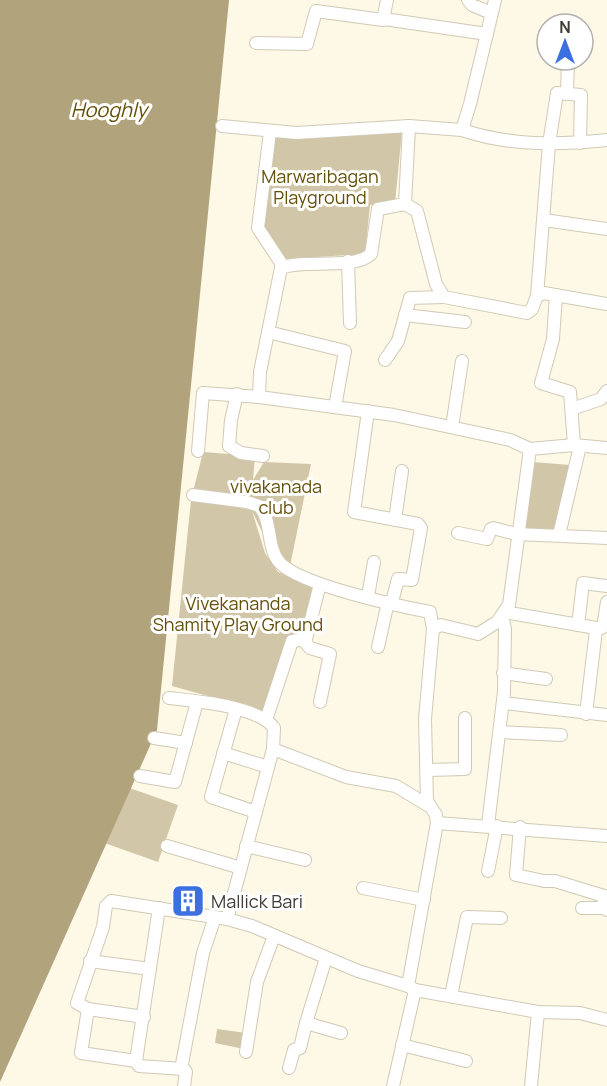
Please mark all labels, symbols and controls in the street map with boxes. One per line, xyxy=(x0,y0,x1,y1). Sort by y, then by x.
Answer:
north arrow xyxy=(535,12,595,72)
text: N xyxy=(559,16,571,38)
water label: Hooghly xyxy=(71,96,150,123)
park label: Marwaribagan Playground xyxy=(261,164,379,209)
park label: vivakanada club xyxy=(230,474,322,519)
park label: Vivekananda Shamity Play Ground xyxy=(153,591,323,636)
building icon: Mallick Bari xyxy=(170,883,206,919)
place label: Mallick Bari xyxy=(211,889,303,913)

